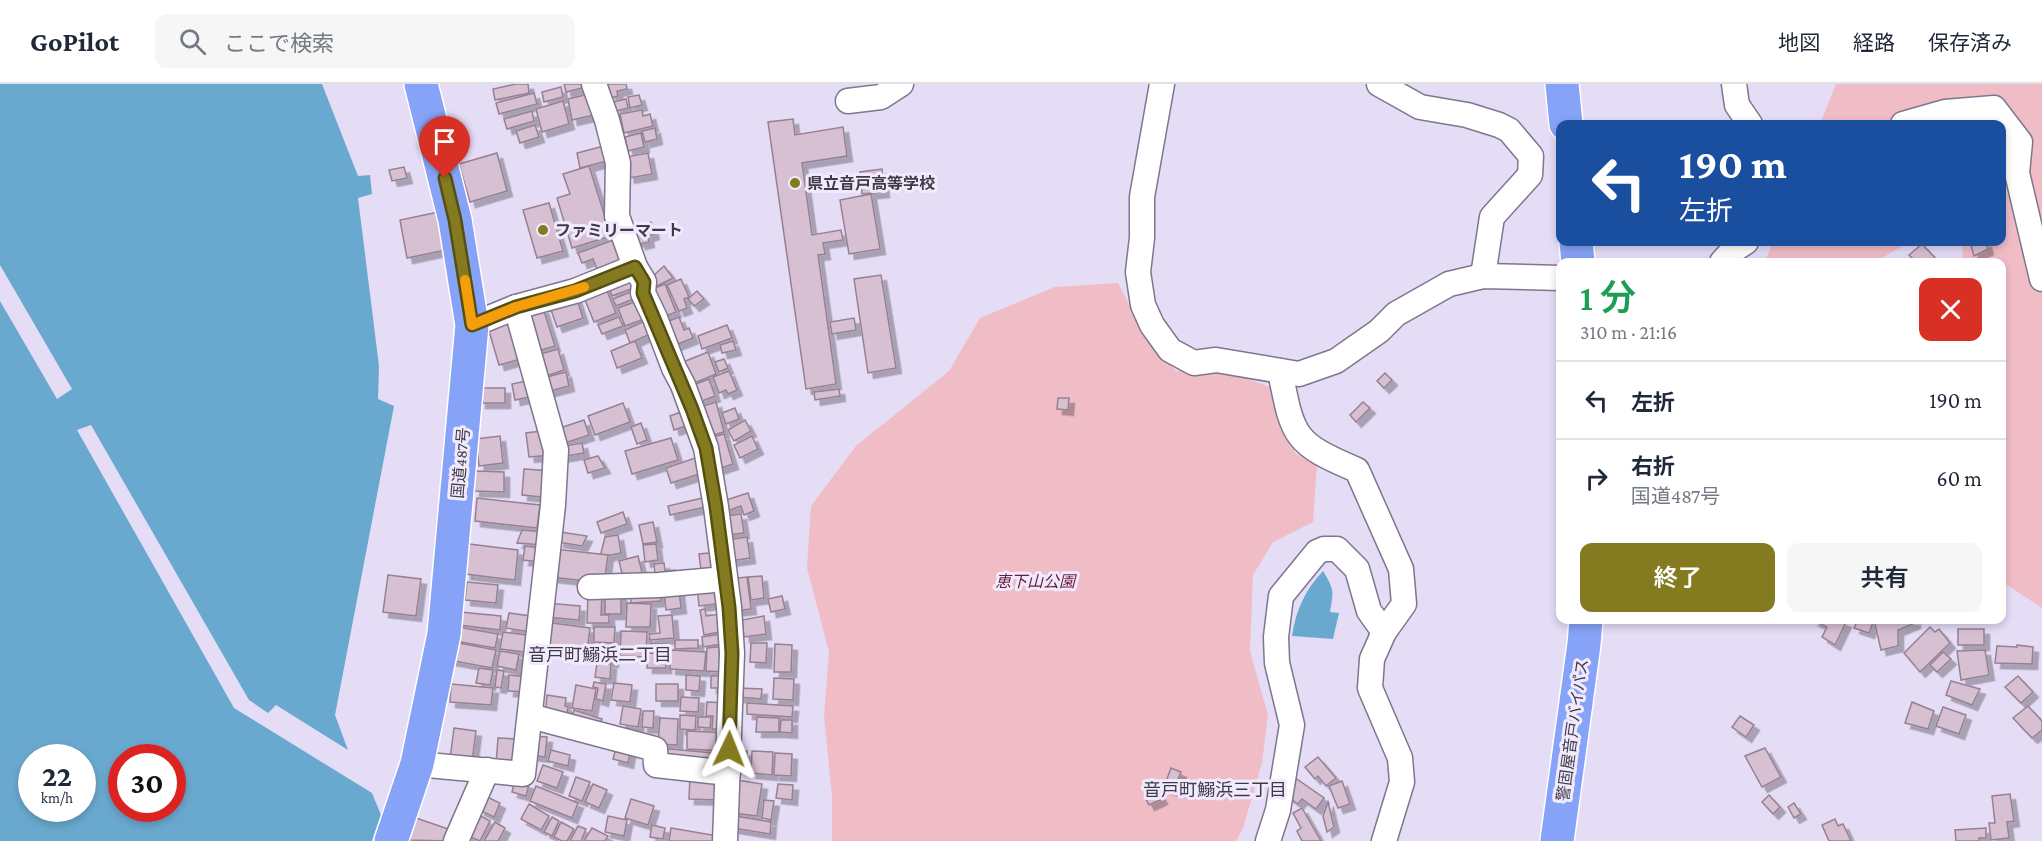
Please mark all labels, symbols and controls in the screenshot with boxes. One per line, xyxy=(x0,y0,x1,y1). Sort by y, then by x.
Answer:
search box xyxy=(155,14,575,68)
icon: search xyxy=(176,25,209,58)
text: GoPilot xyxy=(30,26,119,57)
text: ここで検索 xyxy=(224,31,334,56)
text: 地図 xyxy=(1778,31,1820,55)
text: 経路 xyxy=(1853,31,1895,55)
text: 保存済み xyxy=(1928,31,2012,55)
pin xyxy=(419,116,470,178)
icon: arrive xyxy=(428,125,461,158)
text: 190 m xyxy=(1679,140,1787,187)
icon: left xyxy=(1580,144,1658,222)
place label: 県立音戸高等学校 xyxy=(807,175,935,192)
marker: 県立音戸高等学校 xyxy=(788,176,802,190)
text: 左折 xyxy=(1679,196,1733,226)
place label: ファミリーマート xyxy=(555,222,683,239)
marker: ファミリーマート xyxy=(536,223,550,237)
text: 1 分 xyxy=(1580,278,1636,318)
button: close xyxy=(1919,278,1982,341)
text: 310 m · 21:16 xyxy=(1580,321,1677,343)
icon: left xyxy=(1580,384,1613,417)
text: 190 m xyxy=(1929,388,1982,413)
text: 左折 xyxy=(1631,390,1675,415)
street label: 国道487号 xyxy=(449,427,472,499)
text: 右折 xyxy=(1631,454,1675,479)
icon: right xyxy=(1580,462,1613,495)
text: 60 m xyxy=(1937,466,1982,491)
text: 国道487号 xyxy=(1631,485,1720,507)
button: 終了 xyxy=(1580,543,1775,612)
button: 共有 xyxy=(1787,543,1982,612)
park label: 恵下山公園 xyxy=(995,573,1077,590)
district label: 音戸町鰯浜二丁目 xyxy=(528,645,672,665)
street label: 警固屋音戸バイパス xyxy=(1554,658,1591,802)
position arrow xyxy=(697,717,761,781)
speed limit sign: 30 xyxy=(108,744,186,822)
text: 22 xyxy=(42,759,72,792)
district label: 音戸町鰯浜三丁目 xyxy=(1143,780,1287,800)
text: km/h xyxy=(41,790,73,806)

